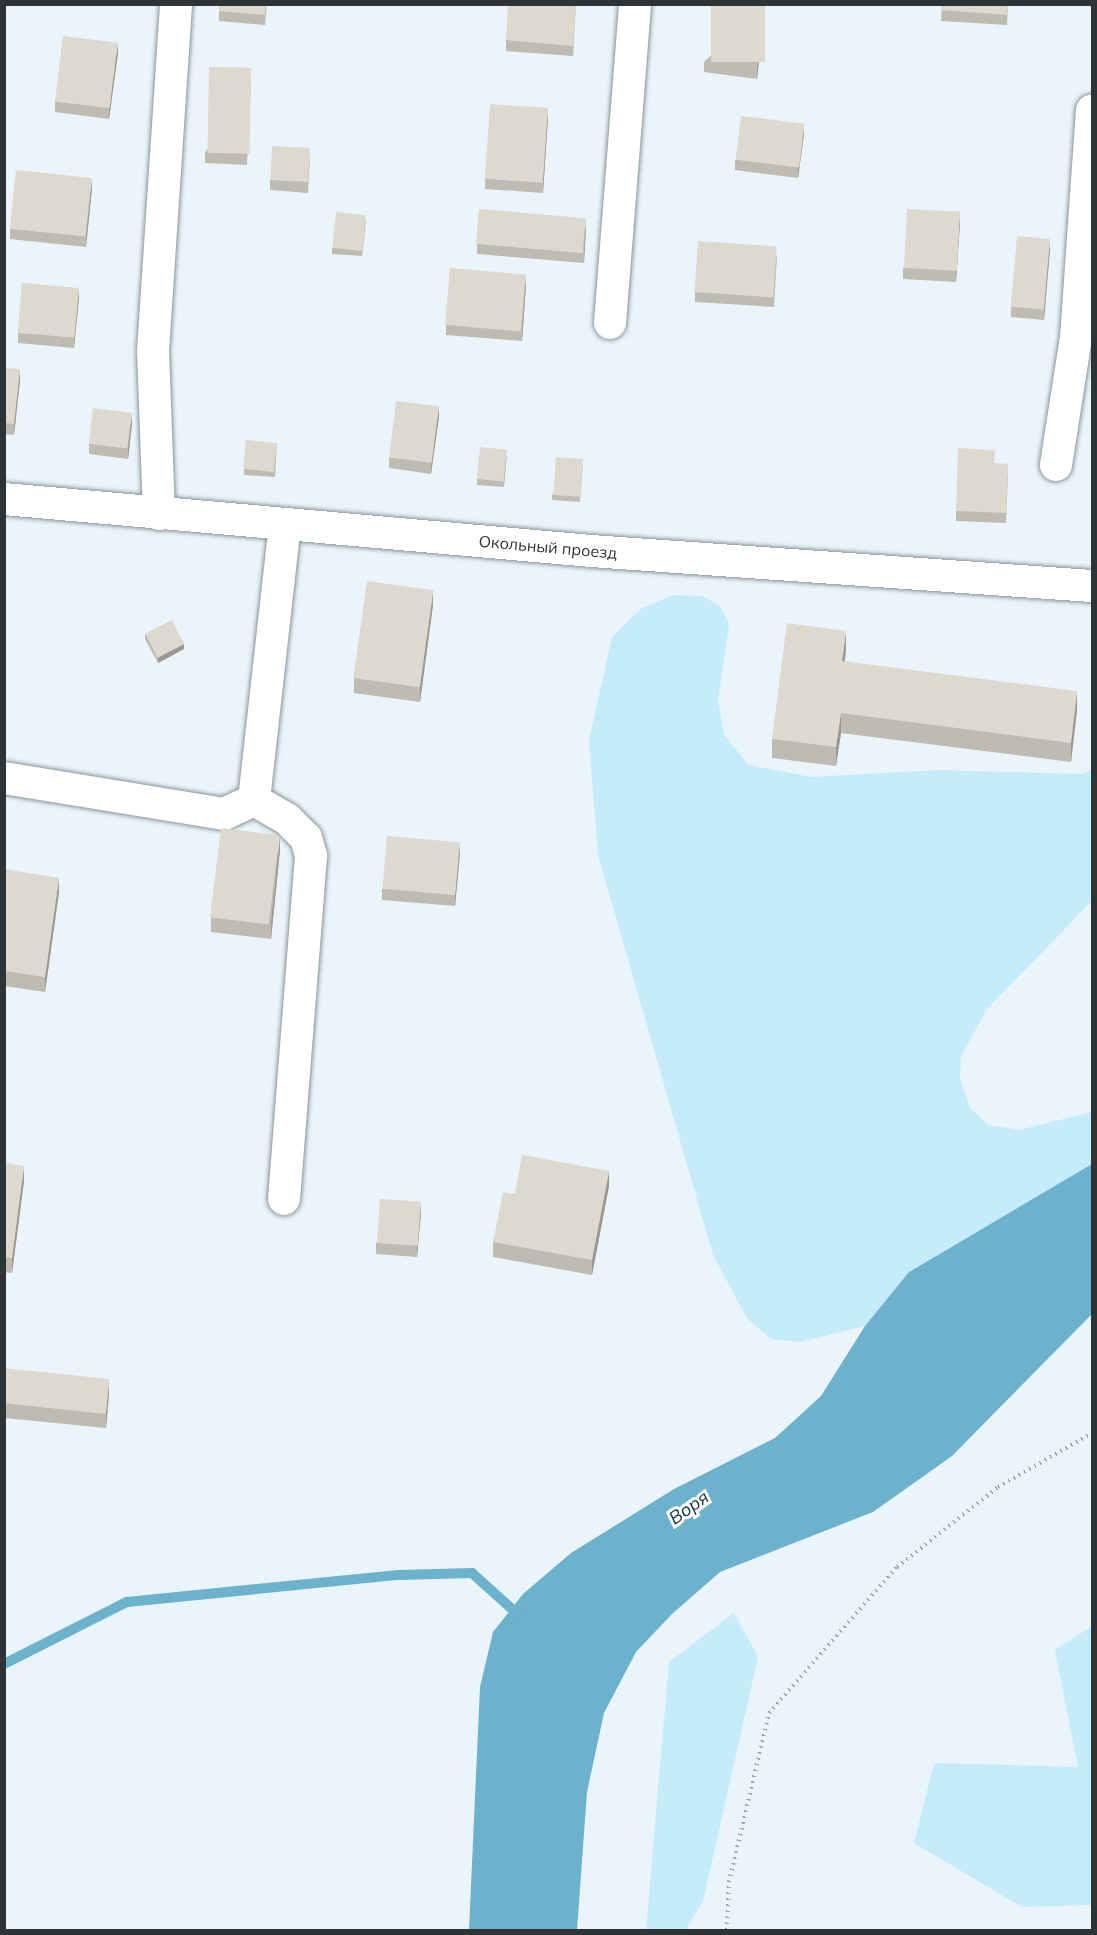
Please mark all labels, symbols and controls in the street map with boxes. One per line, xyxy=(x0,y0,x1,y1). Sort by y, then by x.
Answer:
street label: Окольный проезд xyxy=(478,531,618,563)
water label: Воря xyxy=(665,1487,713,1529)

